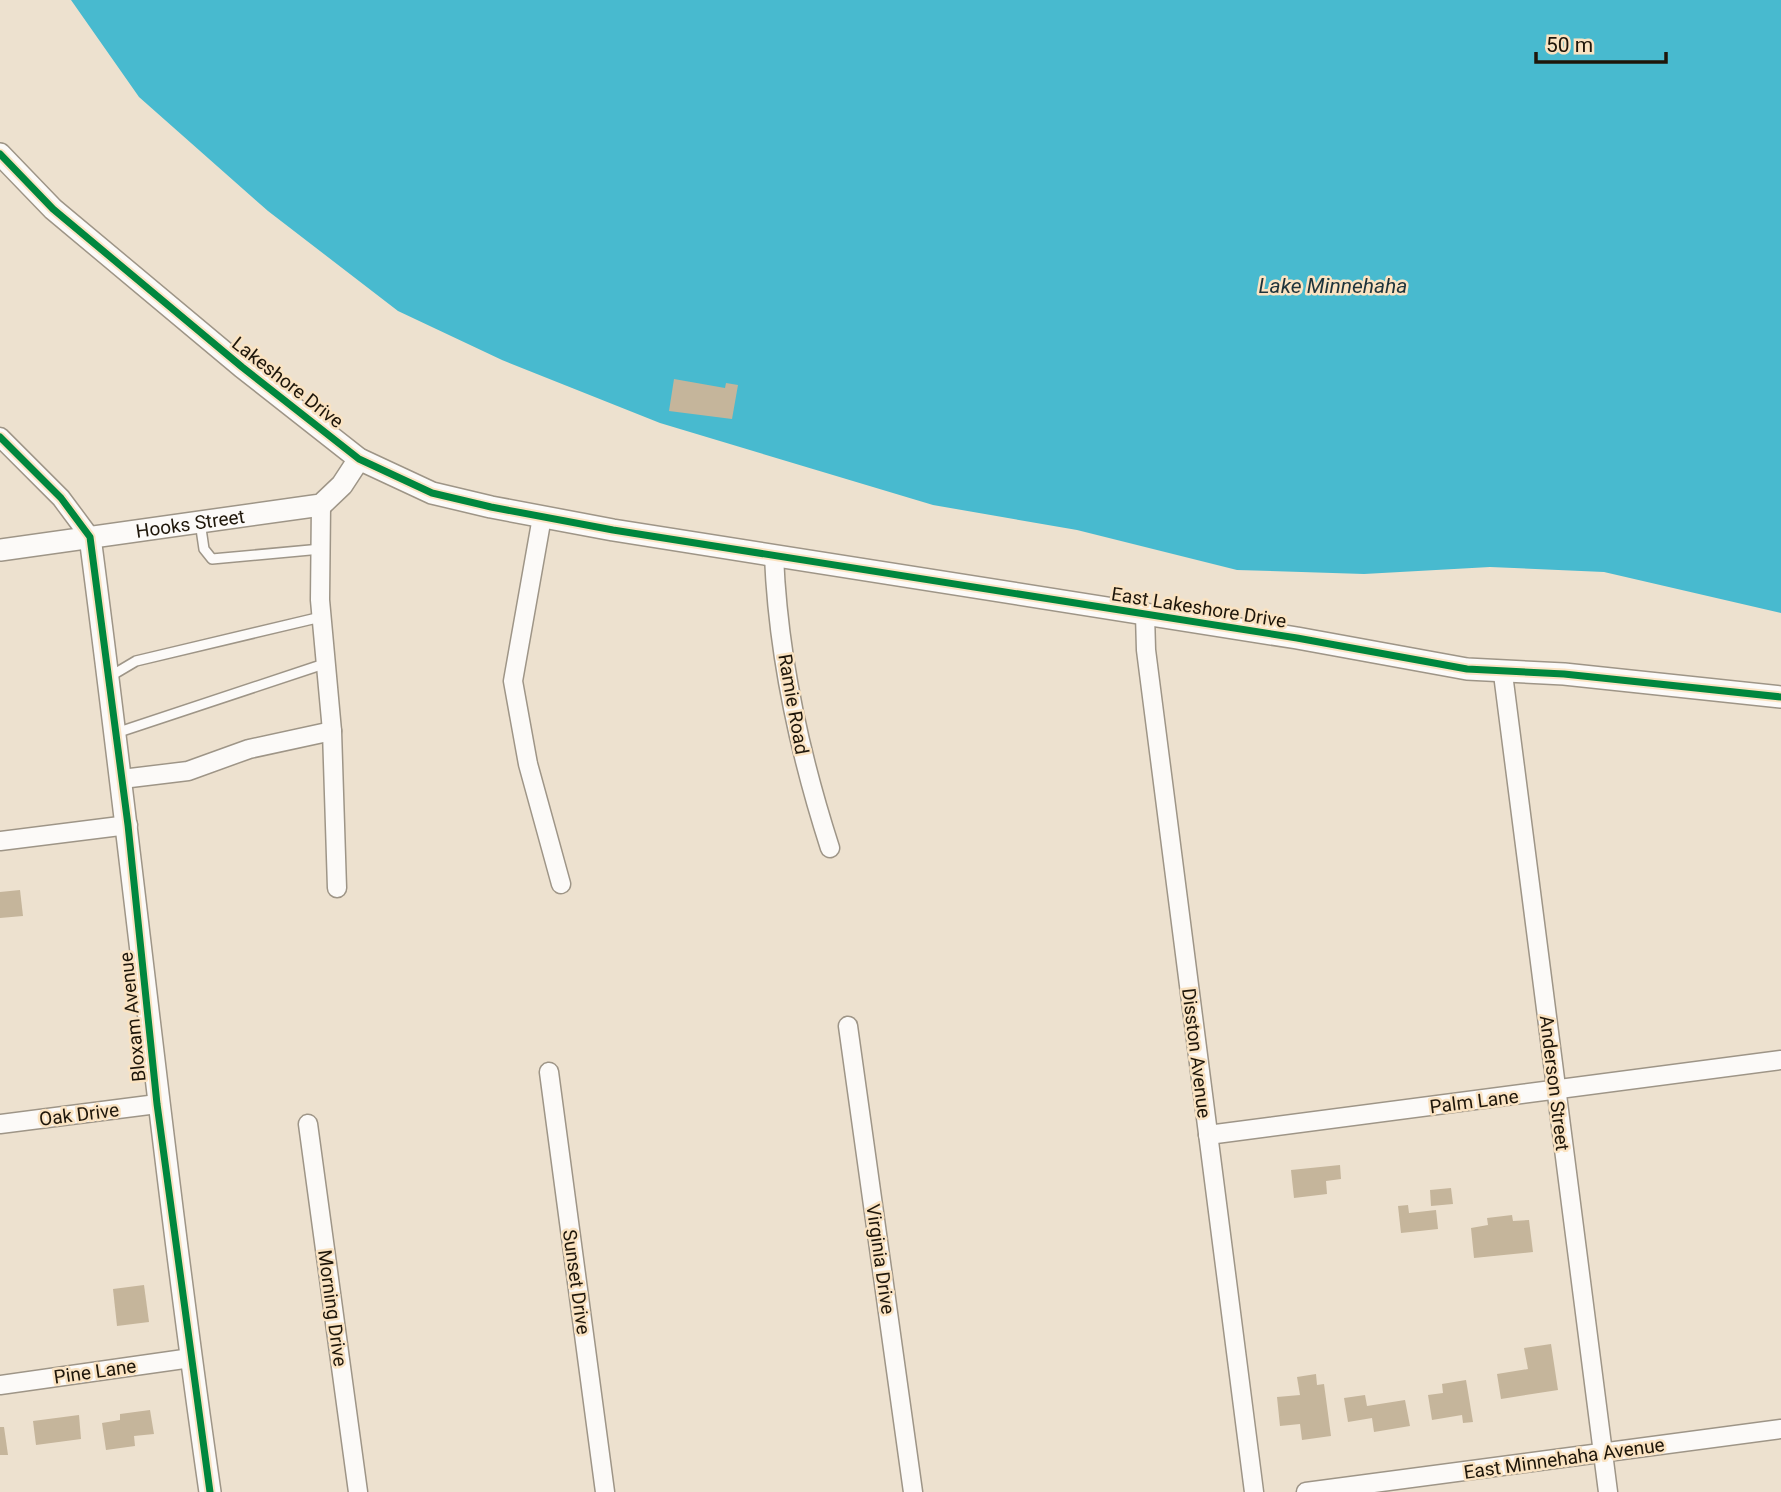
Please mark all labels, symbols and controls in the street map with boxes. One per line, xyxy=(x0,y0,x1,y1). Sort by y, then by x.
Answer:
scale bar xyxy=(1536,21,1666,65)
text: 50 m xyxy=(1546,33,1593,57)
water label: Lake Minnehaha xyxy=(1259,274,1407,298)
street label: Lakeshore Drive xyxy=(227,332,348,433)
street label: Hooks Street xyxy=(134,505,246,543)
street label: East Lakeshore Drive xyxy=(1110,582,1288,633)
street label: Ramie Road xyxy=(773,652,814,756)
street label: Bloxam Avenue xyxy=(114,951,151,1083)
street label: Disston Avenue xyxy=(1177,987,1216,1119)
street label: Anderson Street xyxy=(1535,1014,1574,1152)
street label: Palm Lane xyxy=(1428,1085,1520,1118)
street label: Oak Drive xyxy=(38,1098,120,1131)
street label: Virginia Drive xyxy=(861,1202,900,1316)
street label: Sunset Drive xyxy=(558,1228,595,1336)
street label: Morning Drive xyxy=(313,1248,352,1368)
street label: Pine Lane xyxy=(52,1354,138,1389)
street label: East Minnehaha Avenue xyxy=(1462,1433,1666,1484)

